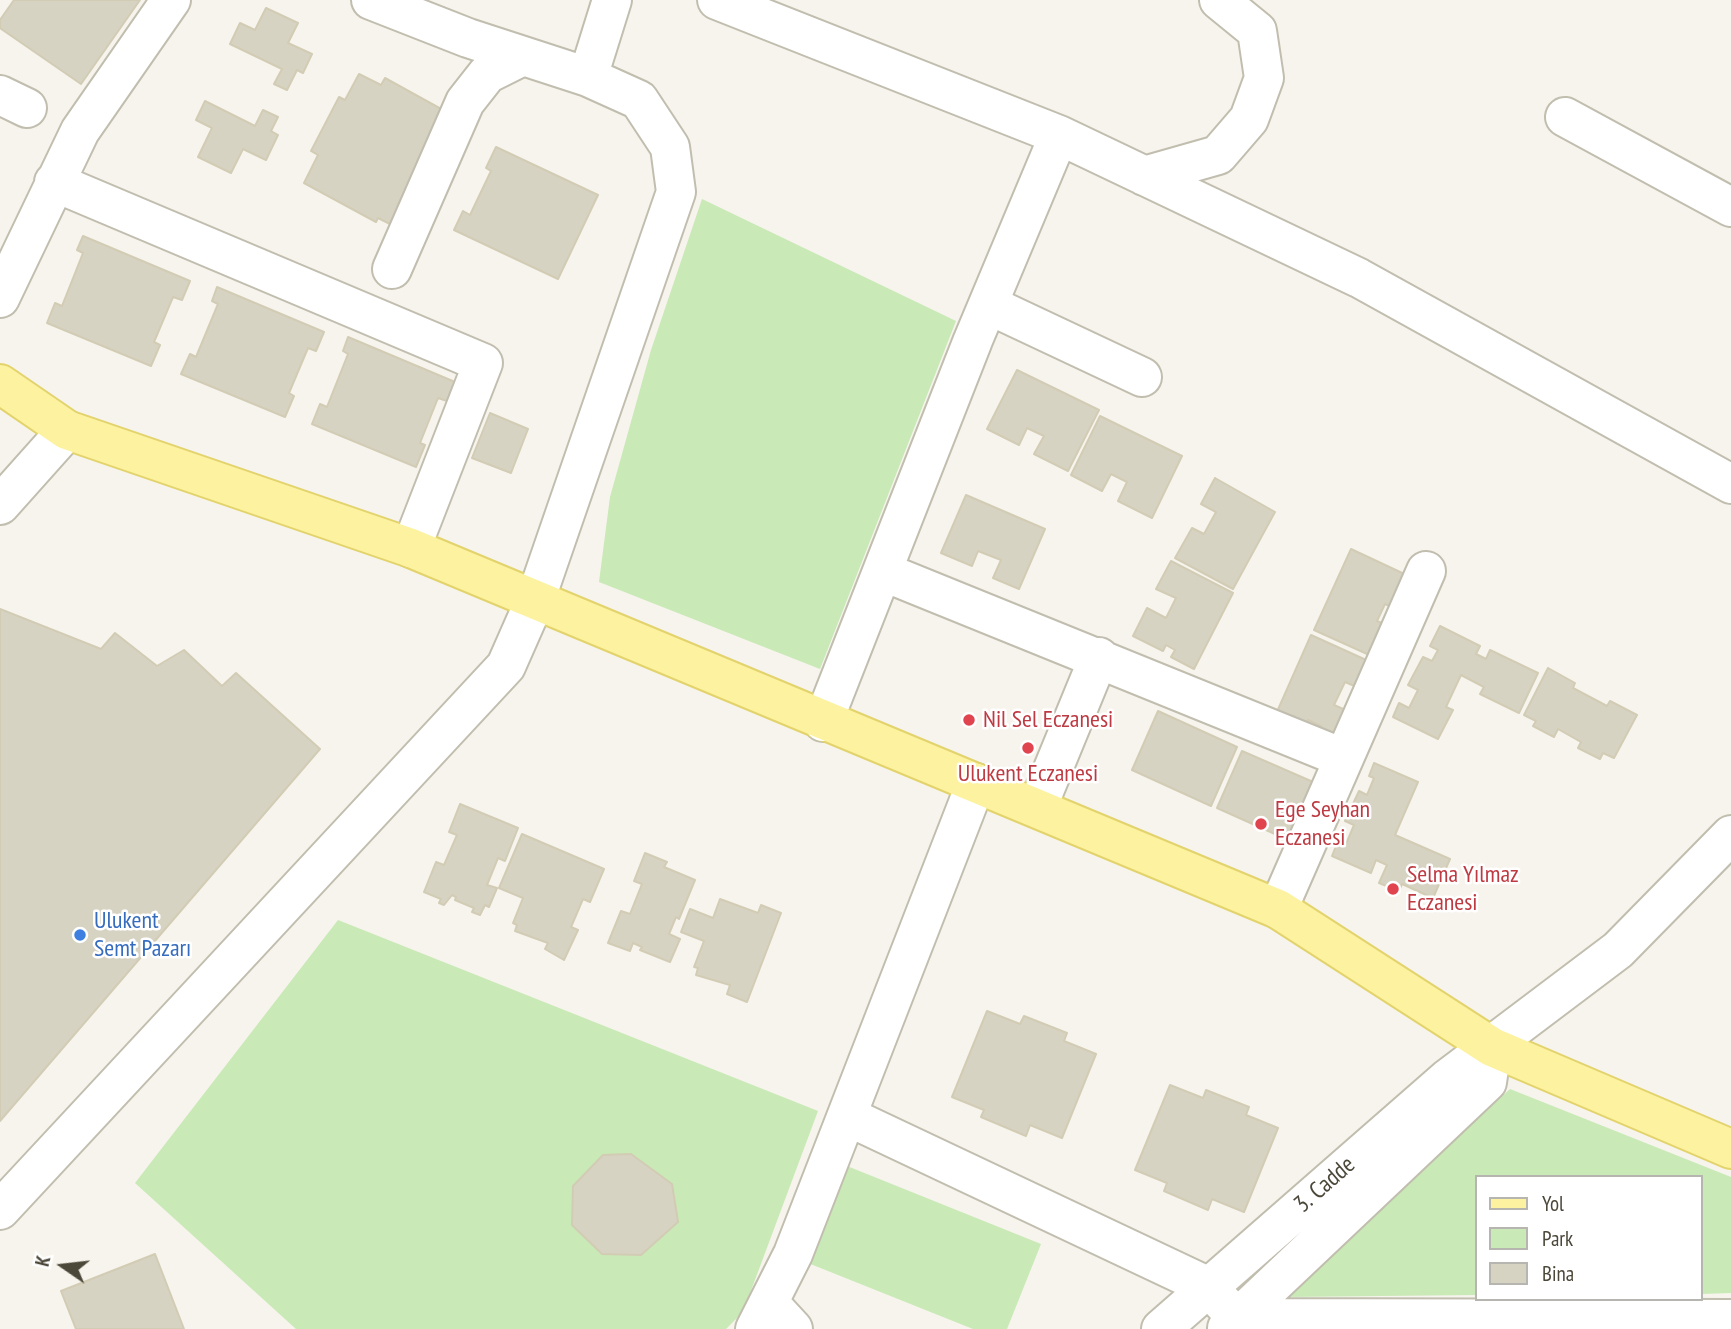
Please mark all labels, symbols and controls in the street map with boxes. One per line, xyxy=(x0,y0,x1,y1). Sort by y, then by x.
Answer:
place label: Nil Sel Eczanesi xyxy=(983,706,1113,734)
marker: Nil Sel Eczanesi xyxy=(961,712,977,728)
marker: Ulukent Eczanesi xyxy=(1020,740,1036,756)
place label: Ulukent Eczanesi xyxy=(958,760,1098,788)
place label: Ege Seyhan Eczanesi xyxy=(1275,796,1370,852)
marker: Ege Seyhan Eczanesi xyxy=(1253,816,1269,832)
place label: Selma Yılmaz Eczanesi xyxy=(1407,861,1519,917)
marker: Selma Yılmaz Eczanesi xyxy=(1385,881,1401,897)
place label: Ulukent Semt Pazarı xyxy=(94,907,191,963)
marker: Ulukent Semt Pazarı xyxy=(72,927,88,943)
street label: 3. Cadde xyxy=(1289,1151,1361,1219)
legend xyxy=(1476,1175,1703,1301)
text: Yol xyxy=(1542,1190,1564,1217)
text: Park xyxy=(1542,1225,1573,1252)
north arrow xyxy=(28,1231,98,1301)
text: K xyxy=(30,1253,55,1269)
text: Bina xyxy=(1542,1260,1574,1287)

